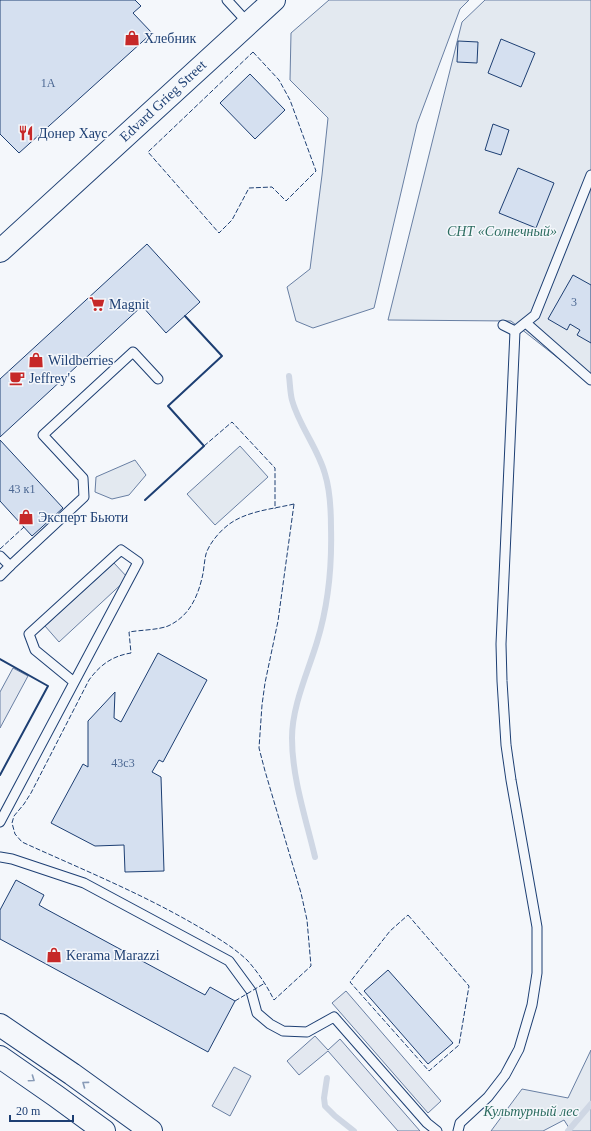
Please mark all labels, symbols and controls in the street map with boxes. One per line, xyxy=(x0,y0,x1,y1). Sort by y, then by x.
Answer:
shop icon: Хлебник xyxy=(123,29,141,47)
place label: Хлебник xyxy=(144,31,196,46)
street label: Edvard Grieg Street xyxy=(117,57,209,145)
house number: 1А xyxy=(41,76,56,90)
restaurant icon: Донер Хаус xyxy=(17,124,35,142)
place label: Донер Хаус xyxy=(38,126,108,141)
park label: СНТ «Солнечный» xyxy=(447,224,557,239)
supermarket icon: Magnit xyxy=(88,295,106,313)
house number: 3 xyxy=(571,295,577,309)
place label: Magnit xyxy=(109,297,150,312)
shop icon: Wildberries xyxy=(27,351,45,369)
place label: Wildberries xyxy=(48,353,114,368)
cafe icon: Jeffrey's xyxy=(8,369,26,387)
place label: Jeffrey's xyxy=(29,371,76,386)
house number: 43 к1 xyxy=(9,482,35,496)
shop icon: Эксперт Бьюти xyxy=(17,508,35,526)
place label: Эксперт Бьюти xyxy=(38,510,129,525)
house number: 43с3 xyxy=(111,756,135,770)
shop icon: Kerama Marazzi xyxy=(45,946,63,964)
place label: Kerama Marazzi xyxy=(66,948,160,963)
one-way arrow xyxy=(28,1074,35,1082)
one-way arrow xyxy=(82,1081,89,1088)
scale bar xyxy=(10,1097,73,1123)
text: 20 m xyxy=(16,1104,41,1118)
park label: Культурный лес xyxy=(482,1104,579,1119)

